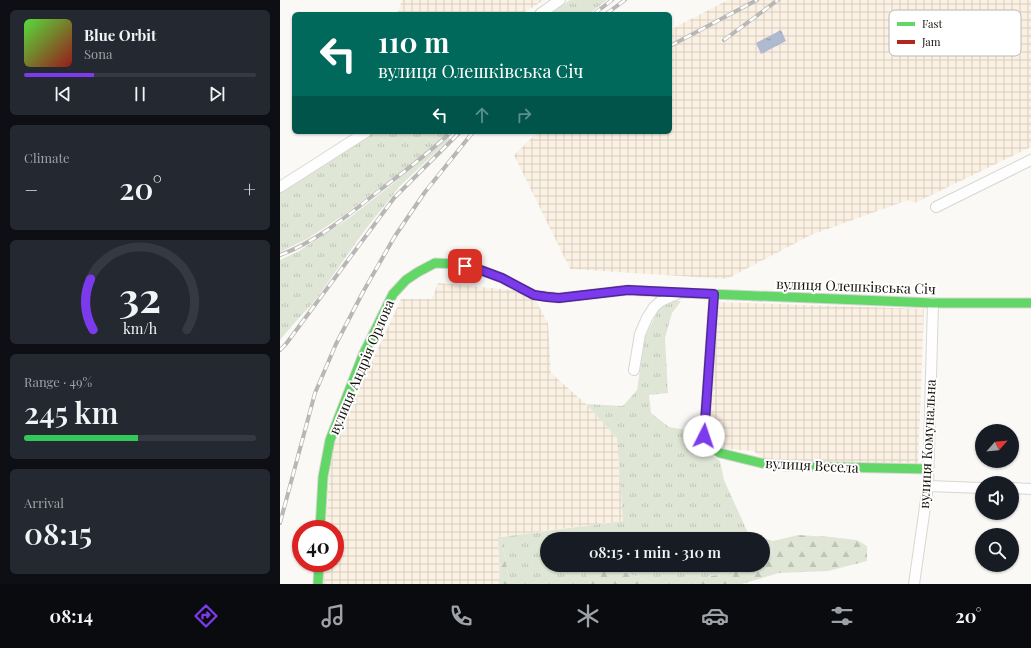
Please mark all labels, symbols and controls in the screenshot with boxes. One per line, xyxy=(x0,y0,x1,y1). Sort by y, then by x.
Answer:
legend xyxy=(889,10,1021,56)
text: Fast xyxy=(922,16,942,31)
text: 110 m xyxy=(378,23,449,60)
text: Blue Orbit xyxy=(84,25,156,45)
icon: left xyxy=(312,28,364,80)
text: Jam xyxy=(921,34,941,49)
text: Sona xyxy=(84,45,112,62)
text: вулиця Олешківська Січ xyxy=(378,59,584,83)
icon: previous xyxy=(52,83,74,105)
icon: pause xyxy=(129,83,151,105)
icon: next xyxy=(206,83,228,105)
icon: left xyxy=(429,104,451,126)
icon: ahead xyxy=(471,104,493,126)
icon: right xyxy=(513,104,535,126)
text: Climate xyxy=(24,149,70,166)
text: 20° xyxy=(119,168,162,208)
text: − xyxy=(24,174,38,204)
text: + xyxy=(243,174,256,204)
pin xyxy=(448,249,482,283)
icon: arrive xyxy=(454,255,476,277)
text: 32 xyxy=(119,268,161,323)
street label: вулиця Олешківська Січ xyxy=(776,274,936,298)
street label: вулиця Андрія Орлова xyxy=(324,297,398,437)
text: km/h xyxy=(123,319,158,338)
text: Range · 49% xyxy=(24,373,92,390)
street label: вулиця Комунальна xyxy=(914,379,940,509)
text: 245 km xyxy=(24,392,118,432)
position arrow xyxy=(683,415,725,457)
north arrow xyxy=(975,424,1019,468)
map controls xyxy=(975,424,1019,572)
street label: вулиця Весела xyxy=(765,453,859,477)
button: sound xyxy=(975,476,1019,520)
text: Arrival xyxy=(24,494,64,511)
text: 08:15 xyxy=(24,513,92,553)
speed limit sign: 40 xyxy=(292,520,344,572)
button: search xyxy=(975,528,1019,572)
text: 08:15 · 1 min · 310 m xyxy=(589,542,721,562)
icon: directions xyxy=(192,602,220,630)
icon: music xyxy=(319,602,347,630)
icon: phone xyxy=(447,602,475,630)
icon: climate xyxy=(574,602,602,630)
icon: car xyxy=(701,602,729,630)
icon: filters xyxy=(828,602,856,630)
text: 08:14 xyxy=(50,604,93,628)
text: 20° xyxy=(955,604,981,628)

